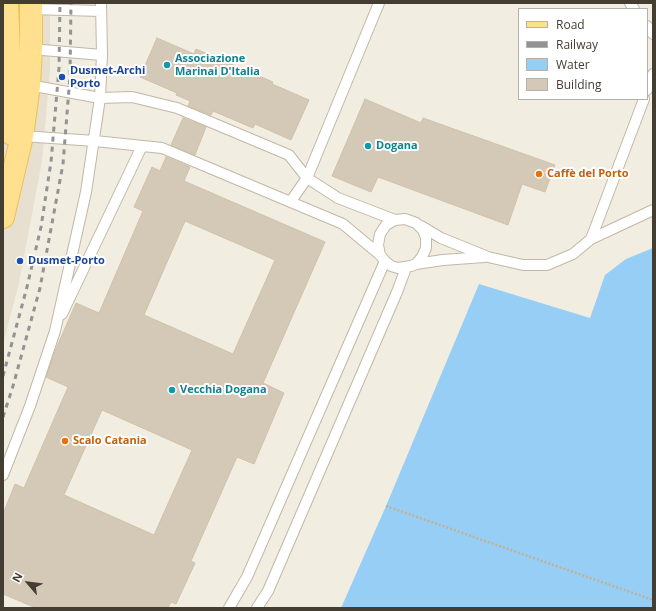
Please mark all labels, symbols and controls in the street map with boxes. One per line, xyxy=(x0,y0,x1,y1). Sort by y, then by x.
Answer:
legend xyxy=(518,8,648,100)
text: Road xyxy=(556,16,585,33)
text: Railway xyxy=(556,36,598,53)
place label: Associazione Marinai D'Italia xyxy=(175,52,260,78)
text: Water xyxy=(556,56,590,73)
marker: Associazione Marinai D'Italia xyxy=(162,60,172,70)
place label: Dusmet-Archi Porto xyxy=(70,64,145,90)
marker: Dusmet-Archi Porto xyxy=(57,72,67,82)
text: Building xyxy=(556,76,601,93)
place label: Dogana xyxy=(376,139,418,153)
marker: Dogana xyxy=(363,141,373,151)
place label: Caffè del Porto xyxy=(547,167,628,181)
marker: Caffè del Porto xyxy=(534,169,544,179)
place label: Dusmet-Porto xyxy=(28,254,105,268)
marker: Dusmet-Porto xyxy=(15,256,25,266)
place label: Vecchia Dogana xyxy=(180,383,267,397)
marker: Vecchia Dogana xyxy=(167,385,177,395)
place label: Scalo Catania xyxy=(73,434,147,448)
marker: Scalo Catania xyxy=(60,436,70,446)
north arrow xyxy=(8,563,48,603)
text: N xyxy=(8,570,26,585)

